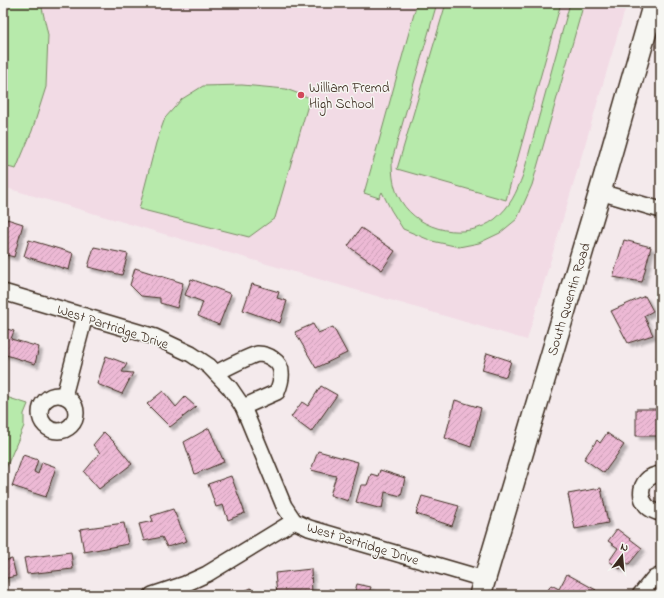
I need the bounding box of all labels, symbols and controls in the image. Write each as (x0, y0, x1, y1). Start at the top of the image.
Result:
place label: William Fremd High School (309, 78, 390, 116)
marker: William Fremd High School (296, 90, 306, 100)
street label: South Quentin Road (542, 240, 597, 359)
street label: West Partridge Drive (54, 299, 172, 357)
street label: West Partridge Drive (304, 517, 422, 573)
north arrow (602, 536, 642, 576)
text: N (619, 539, 630, 556)

